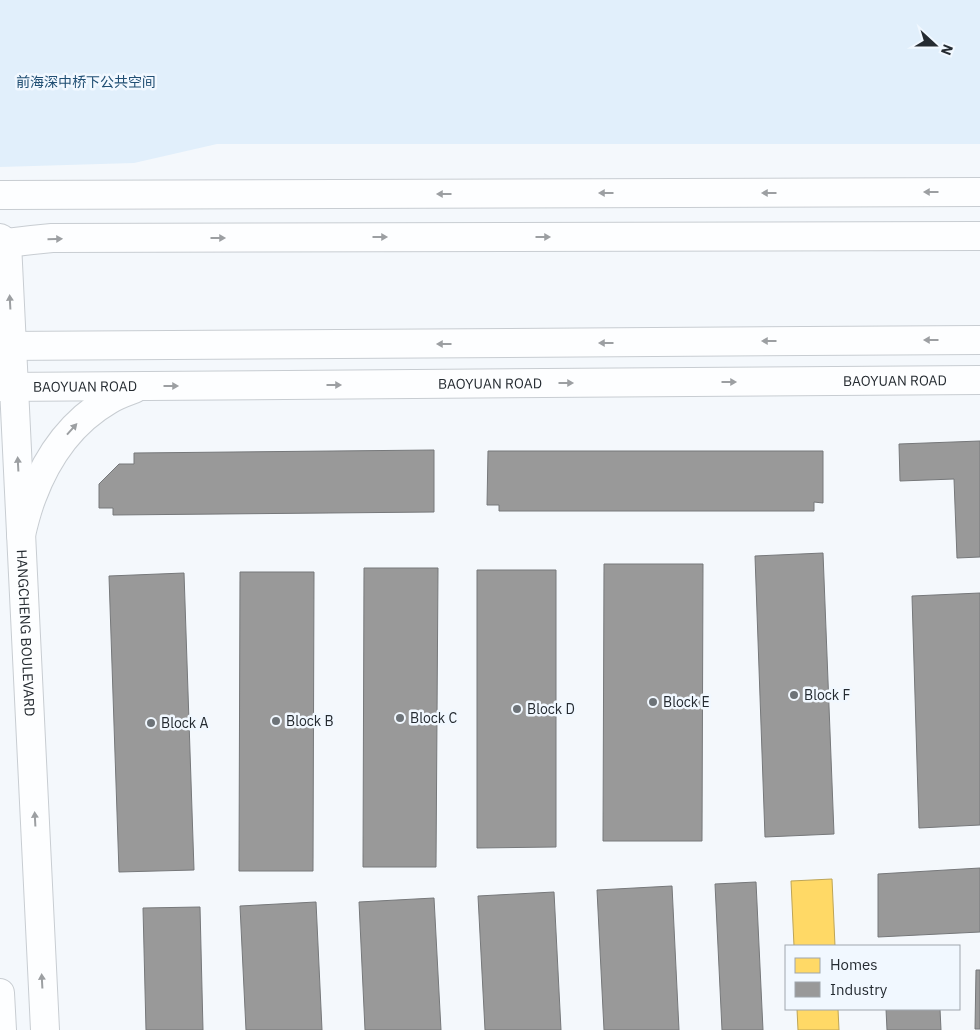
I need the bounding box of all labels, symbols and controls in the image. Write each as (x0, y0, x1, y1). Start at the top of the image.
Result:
north arrow (910, 20, 960, 70)
text: N (937, 42, 957, 58)
park label: 前海深中桥下公共空间 (16, 73, 156, 91)
one-way arrow (923, 188, 939, 196)
one-way arrow (598, 189, 614, 197)
one-way arrow (761, 189, 777, 197)
one-way arrow (436, 190, 452, 198)
one-way arrow (373, 233, 389, 241)
one-way arrow (535, 233, 551, 241)
one-way arrow (48, 234, 64, 242)
one-way arrow (210, 234, 226, 242)
one-way arrow (6, 294, 14, 310)
one-way arrow (923, 336, 939, 344)
one-way arrow (761, 337, 777, 345)
one-way arrow (598, 339, 614, 347)
one-way arrow (436, 340, 452, 348)
street label: BAOYUAN ROAD (843, 371, 947, 390)
street label: BAOYUAN ROAD (438, 374, 542, 393)
street label: BAOYUAN ROAD (33, 377, 137, 396)
one-way arrow (721, 378, 737, 386)
one-way arrow (558, 379, 574, 387)
one-way arrow (326, 381, 342, 389)
one-way arrow (163, 382, 179, 390)
one-way arrow (66, 424, 78, 436)
one-way arrow (13, 456, 21, 472)
street label: HANGCHENG BOULEVARD (13, 549, 39, 717)
place label: Block F (804, 686, 851, 704)
marker: Block F (788, 689, 800, 701)
place label: Block E (663, 693, 710, 711)
marker: Block E (647, 696, 659, 708)
place label: Block D (527, 700, 575, 718)
marker: Block D (511, 703, 523, 715)
place label: Block C (410, 709, 458, 727)
place label: Block B (286, 712, 334, 730)
marker: Block C (394, 712, 406, 724)
place label: Block A (161, 714, 209, 732)
marker: Block B (270, 715, 282, 727)
marker: Block A (145, 717, 157, 729)
one-way arrow (30, 811, 38, 827)
legend (785, 945, 960, 1010)
text: Homes (830, 955, 878, 974)
one-way arrow (38, 973, 46, 989)
text: Industry (830, 980, 888, 999)

